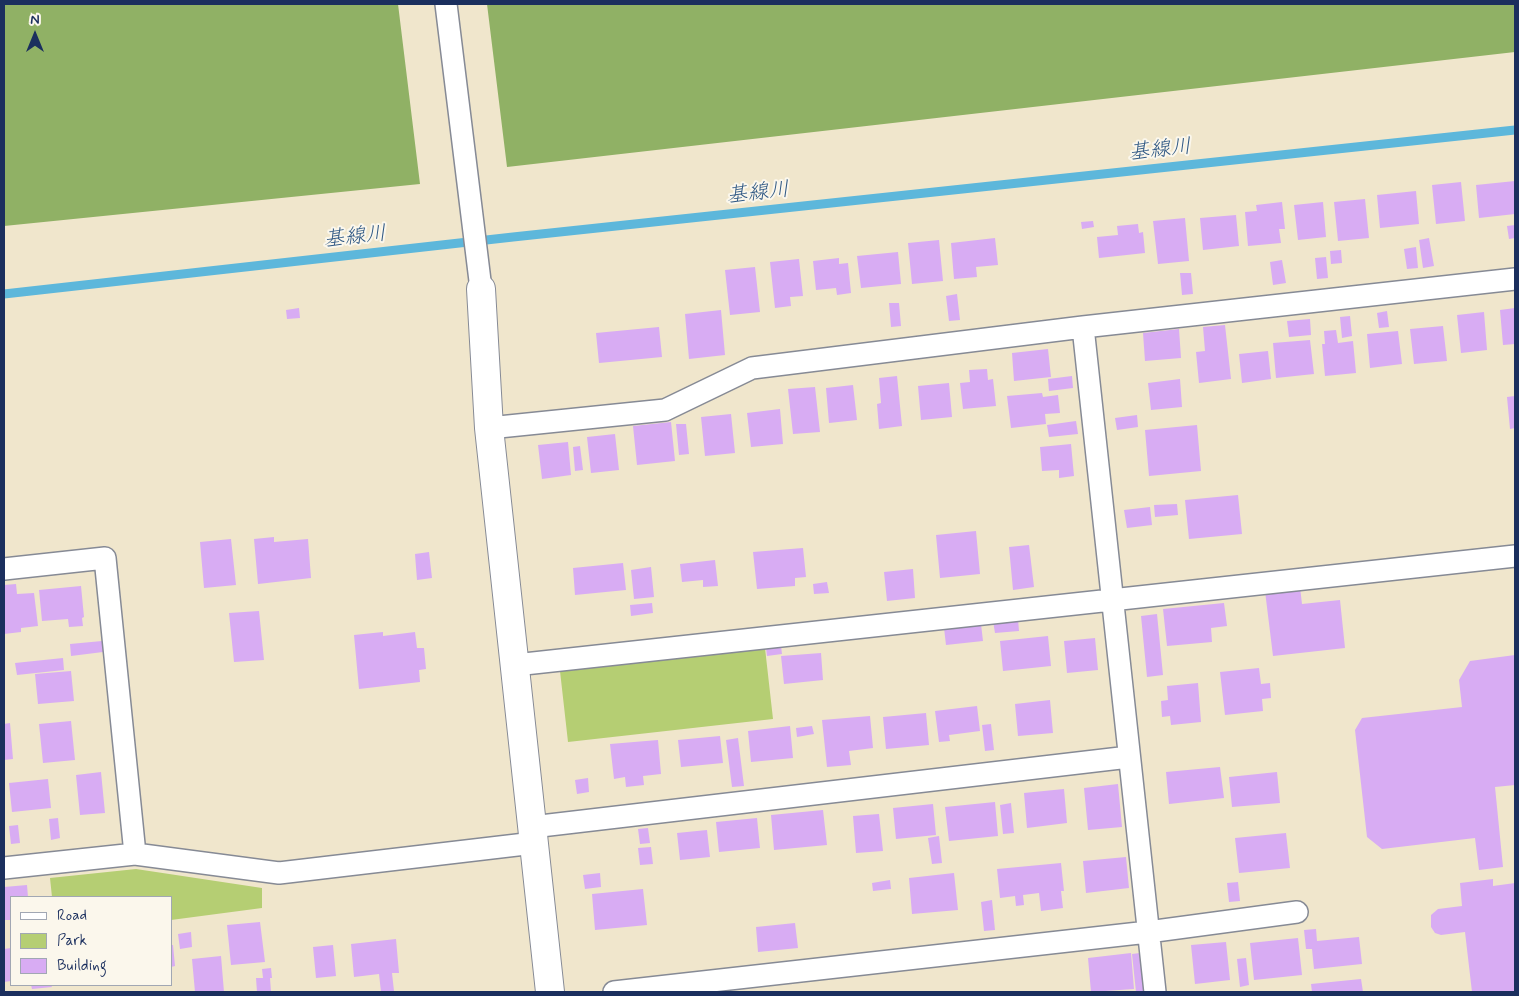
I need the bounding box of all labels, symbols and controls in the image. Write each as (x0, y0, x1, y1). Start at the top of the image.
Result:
north arrow (10, 10, 60, 60)
text: N (30, 11, 40, 29)
water label: 基線川 (1127, 135, 1193, 167)
water label: 基線川 (725, 178, 791, 210)
water label: 基線川 (322, 222, 388, 254)
legend (10, 896, 172, 986)
text: Road (57, 906, 87, 926)
text: Park (57, 931, 87, 951)
text: Building (57, 956, 107, 976)

